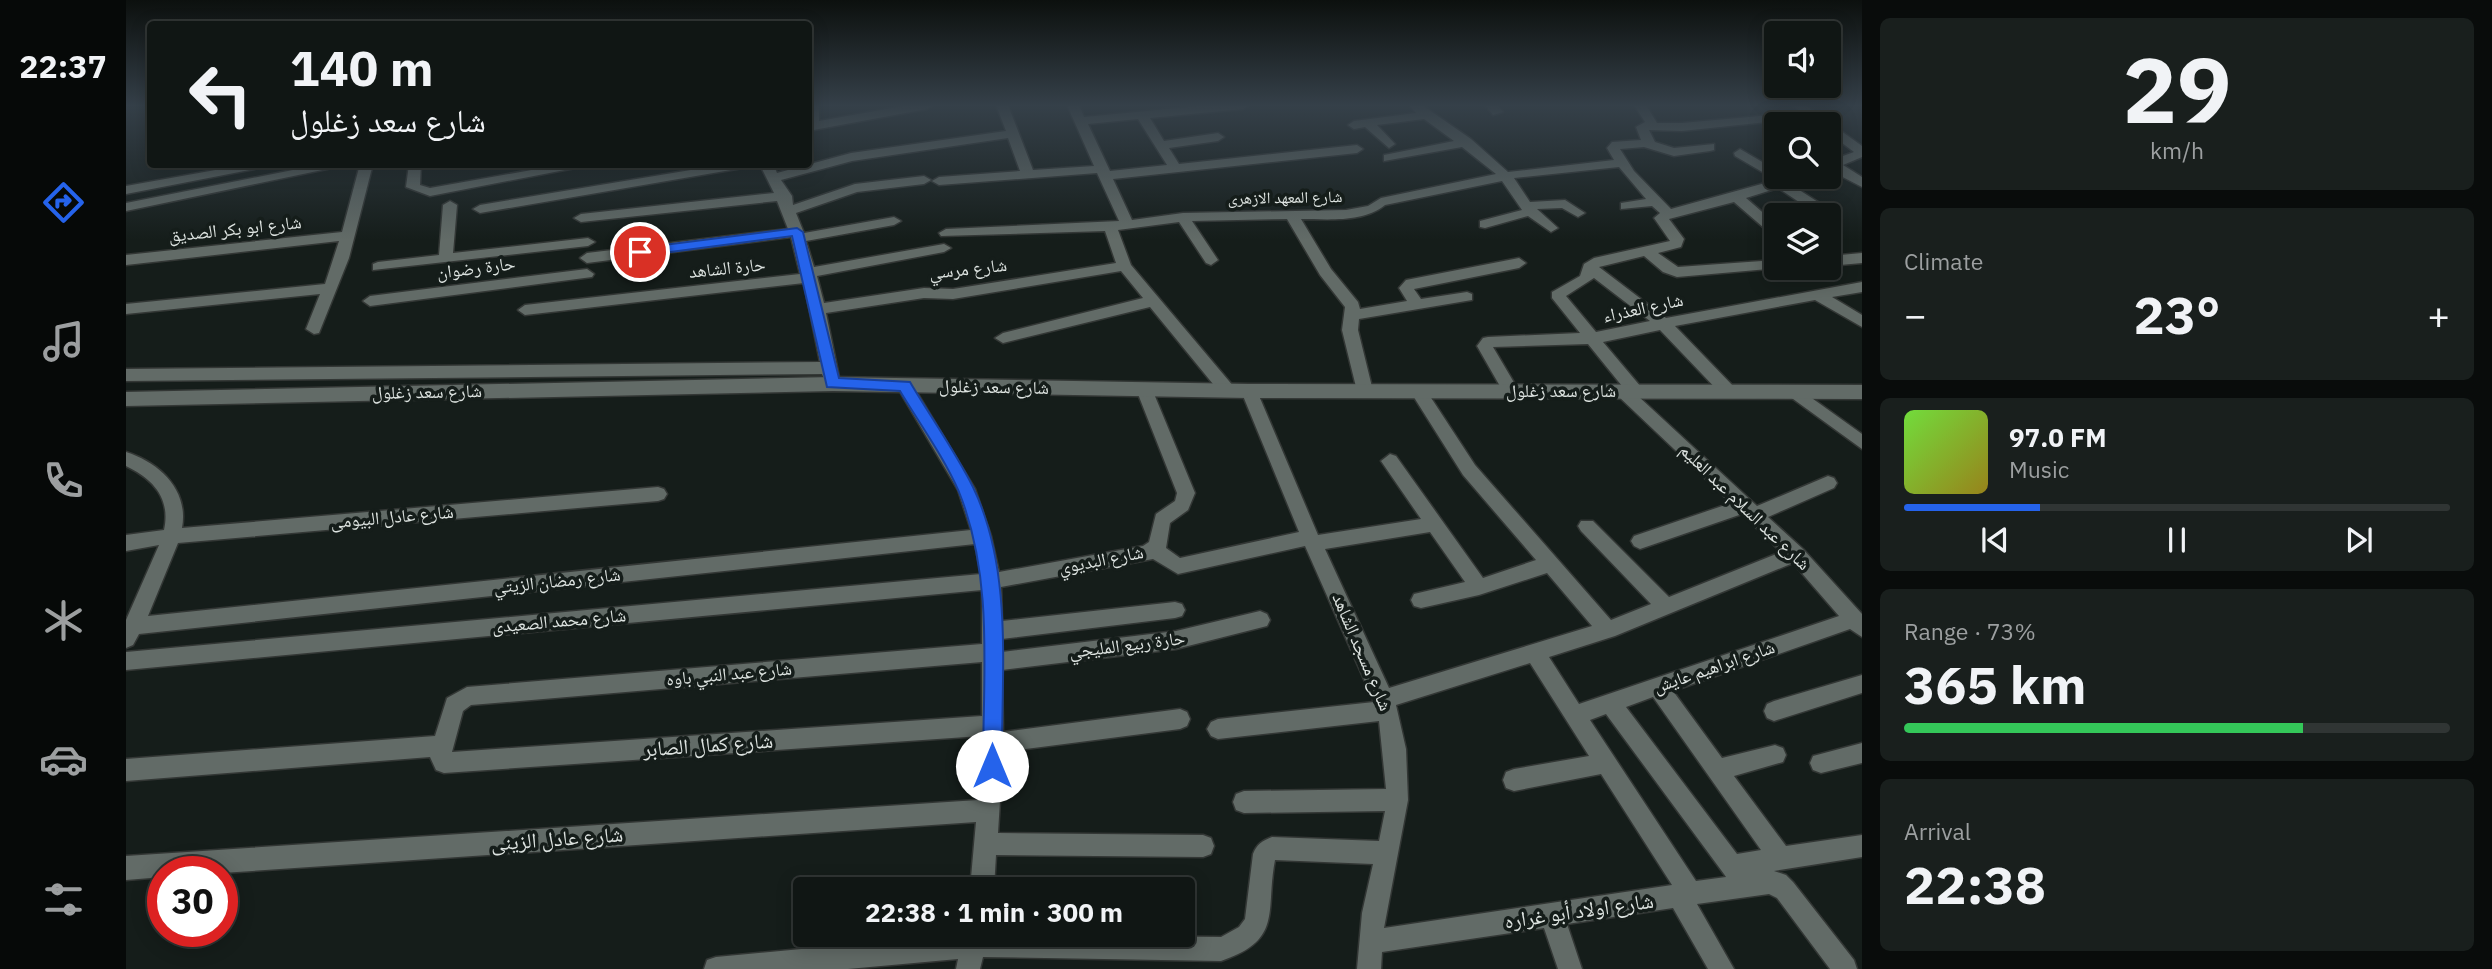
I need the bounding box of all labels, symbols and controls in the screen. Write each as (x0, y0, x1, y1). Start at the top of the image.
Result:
map controls (1764, 21, 1841, 280)
button: sound (1764, 21, 1841, 98)
text: 29 (2122, 30, 2232, 148)
text: 140 m (290, 36, 434, 99)
text: 22:37 (19, 45, 107, 87)
icon: left (175, 49, 266, 140)
text: شارع سعد زغلول (290, 99, 486, 141)
button: search (1764, 112, 1841, 189)
text: km/h (2150, 135, 2204, 165)
icon: directions (39, 178, 88, 227)
street label: شارع المعهد الازهرى (1227, 186, 1343, 209)
button: layers (1764, 203, 1841, 280)
street label: شارع ابو بكر الصديق (167, 210, 303, 247)
pin (610, 222, 670, 282)
icon: arrive (621, 233, 659, 271)
text: Climate (1904, 246, 1983, 276)
street label: حارة رضوان (435, 251, 516, 284)
street label: حارة الشاهد (688, 252, 766, 283)
street label: شارع مرسي (928, 253, 1008, 288)
text: 23° (2134, 281, 2220, 348)
street label: شارع العذراء (1601, 288, 1685, 327)
text: − (1904, 290, 1927, 339)
text: + (2427, 290, 2450, 339)
icon: music (39, 317, 88, 366)
street label: شارع سعد زغلول (939, 374, 1049, 399)
street label: شارع سعد زغلول (372, 379, 482, 404)
street label: شارع سعد زغلول (1506, 379, 1616, 402)
text: 97.0 FM (2009, 420, 2107, 454)
street label: شارع عبد السلام عبد العليم (1675, 438, 1815, 576)
text: Music (2009, 454, 2069, 484)
icon: phone (39, 456, 88, 505)
street label: شارع عادل البيومى (330, 500, 454, 533)
icon: previous (1976, 521, 2014, 559)
icon: pause (2158, 521, 2196, 559)
icon: next (2340, 521, 2378, 559)
street label: شارع البديوي (1056, 540, 1146, 583)
street label: شارع رمضان الزيتي (492, 562, 622, 602)
street label: شارع مسجد الشاهد (1327, 589, 1398, 714)
icon: climate (39, 596, 88, 645)
street label: شارع محمد الصعيدى (491, 603, 627, 638)
text: Range · 73% (1904, 616, 2036, 646)
street label: حارة ربيع المليجي (1068, 626, 1187, 667)
street label: شارع ابراهيم عايش (1650, 635, 1778, 699)
text: 365 km (1904, 651, 2086, 718)
street label: شارع عبد النبي باوه (665, 657, 793, 694)
street label: شارع كمال الصابر (641, 725, 774, 763)
position arrow (955, 729, 1029, 803)
icon: car (39, 735, 88, 784)
text: Arrival (1904, 816, 1971, 846)
street label: شارع عادل الزينى (490, 819, 624, 857)
text: 22:38 (1904, 851, 2046, 918)
speed limit sign: 30 (147, 856, 238, 947)
icon: filters (39, 875, 88, 924)
street label: شارع اولاد أبو غراره (1502, 886, 1655, 934)
text: 22:38 · 1 min · 300 m (865, 895, 1123, 929)

